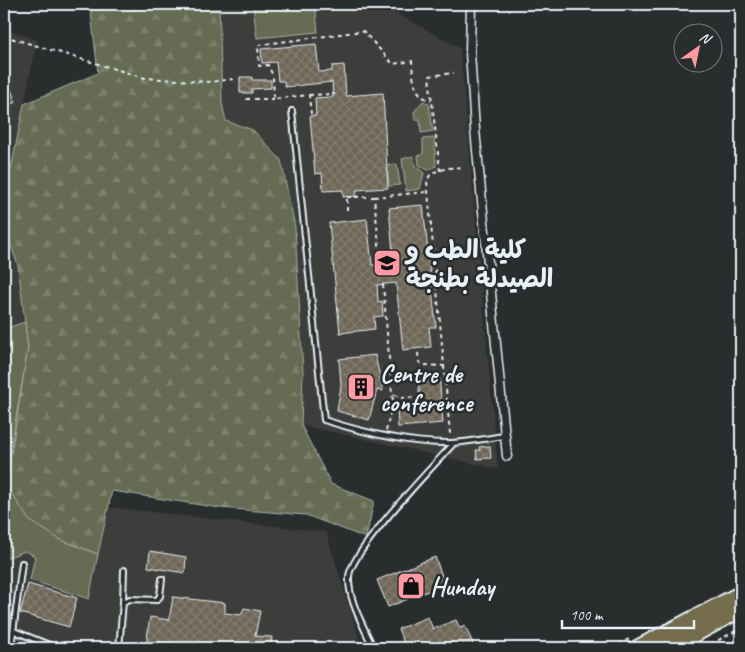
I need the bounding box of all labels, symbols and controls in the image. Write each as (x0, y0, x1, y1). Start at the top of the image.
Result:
north arrow (672, 22, 722, 72)
text: N (697, 28, 715, 48)
place label: كلية الطب و الصيدلة بطنجة (404, 234, 553, 295)
school or university icon: كلية الطب و الصيدلة بطنجة (372, 248, 402, 278)
place label: Centre de conference (380, 358, 475, 419)
building icon: Centre de conference (346, 372, 376, 402)
shop icon: Hunday (396, 571, 426, 601)
place label: Hunday (430, 571, 496, 603)
scale bar (562, 597, 695, 629)
text: 100 m (570, 606, 604, 625)

